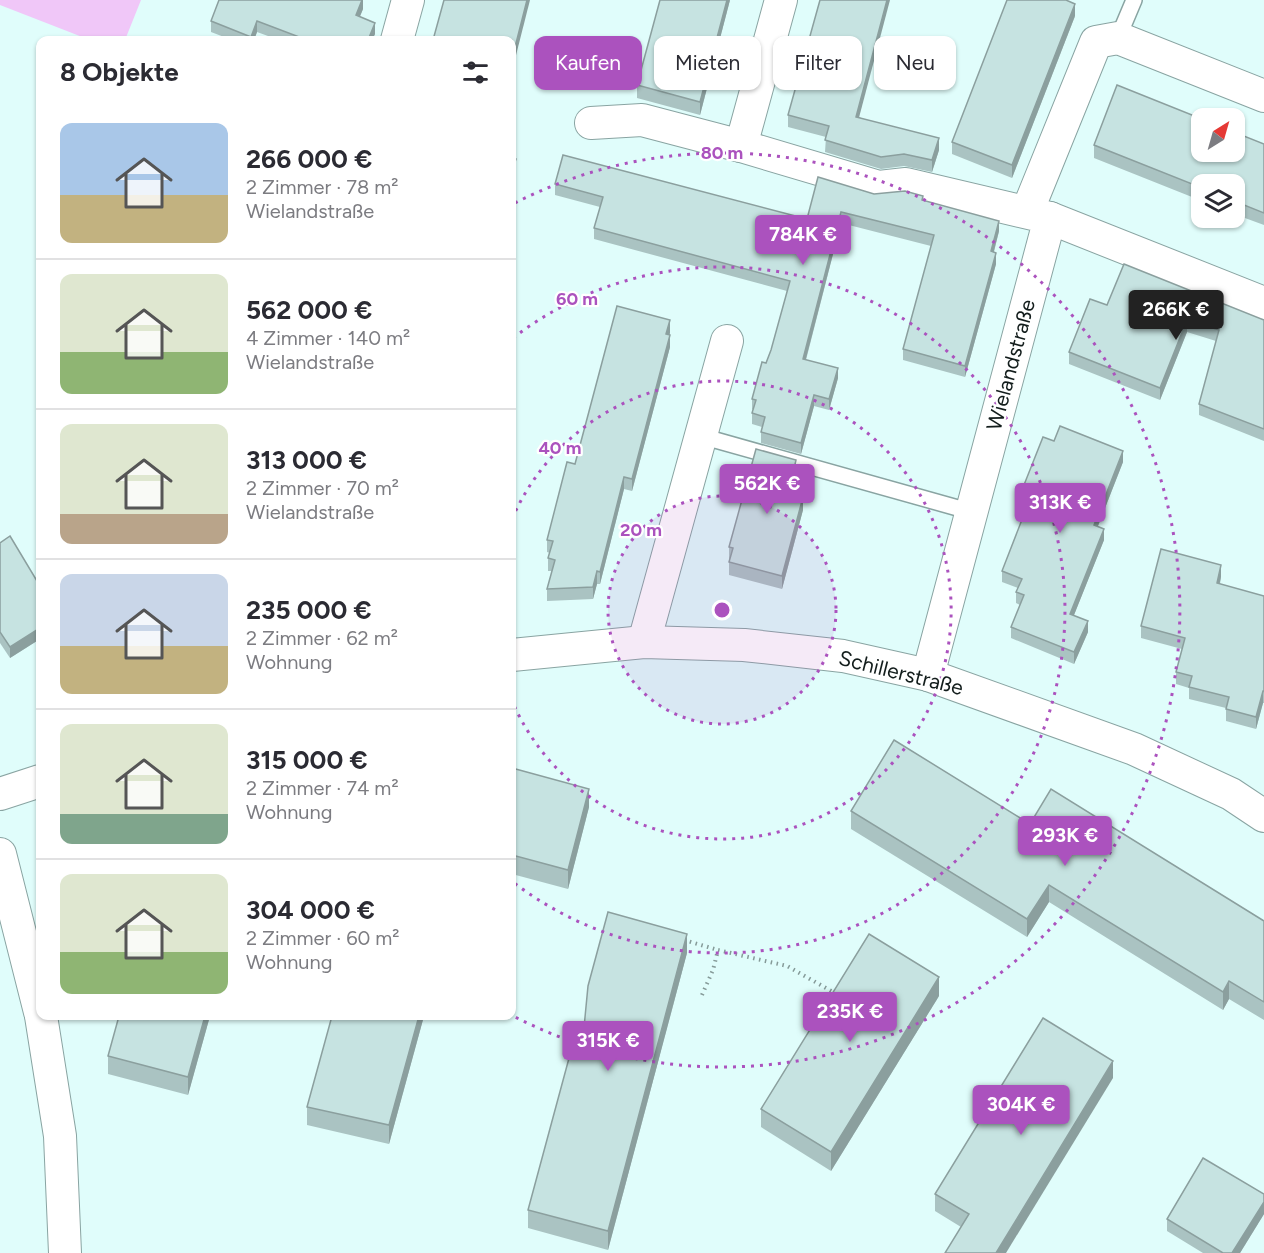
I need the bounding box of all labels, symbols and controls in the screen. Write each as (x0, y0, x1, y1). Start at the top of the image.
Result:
chip: Kaufen (534, 36, 642, 90)
chip: Mieten (654, 36, 761, 90)
chip: Filter (773, 36, 862, 90)
chip: Neu (874, 36, 956, 90)
text: 8 Objekte (60, 56, 179, 88)
icon: filters (459, 56, 492, 89)
north arrow (1191, 108, 1245, 162)
map controls (1191, 108, 1245, 228)
text: 80 m (701, 142, 743, 164)
text: 266 000 € (246, 143, 372, 175)
icon: home (108, 147, 180, 219)
button: layers (1191, 174, 1245, 228)
text: 2 Zimmer · 78 m² (246, 175, 398, 199)
text: Wielandstraße (246, 199, 374, 223)
pin: 784K € (754, 215, 852, 266)
text: 784K € (769, 222, 837, 246)
text: 60 m (556, 288, 598, 310)
pin: 266K € (1127, 290, 1225, 341)
text: 562 000 € (246, 294, 372, 326)
street label: Wielandstraße (981, 297, 1040, 433)
text: 266K € (1143, 297, 1209, 321)
icon: home (108, 298, 180, 370)
text: 4 Zimmer · 140 m² (246, 326, 410, 350)
text: Wielandstraße (246, 350, 374, 374)
text: 40 m (538, 437, 582, 459)
text: 313 000 € (246, 444, 367, 476)
icon: home (108, 448, 180, 520)
pin: 562K € (718, 464, 816, 515)
text: 562K € (734, 471, 800, 495)
text: 2 Zimmer · 70 m² (246, 476, 399, 500)
pin: 313K € (1011, 483, 1109, 534)
text: 313K € (1029, 490, 1091, 514)
text: Wielandstraße (246, 500, 374, 524)
text: 20 m (620, 519, 662, 541)
text: 235 000 € (246, 594, 372, 626)
icon: home (108, 598, 180, 670)
centre of rings (712, 600, 732, 620)
text: 2 Zimmer · 62 m² (246, 626, 398, 650)
street label: Schillerstraße (836, 645, 966, 700)
text: Wohnung (246, 650, 332, 674)
text: 315 000 € (246, 744, 368, 776)
icon: home (108, 748, 180, 820)
text: 2 Zimmer · 74 m² (246, 776, 399, 800)
text: Wohnung (246, 800, 332, 824)
pin: 293K € (1016, 816, 1114, 867)
text: 293K € (1032, 823, 1098, 847)
text: 304 000 € (246, 894, 375, 926)
icon: home (108, 898, 180, 970)
text: 2 Zimmer · 60 m² (246, 926, 400, 950)
text: Wohnung (246, 950, 332, 974)
pin: 235K € (801, 992, 899, 1043)
text: 235K € (817, 999, 883, 1023)
pin: 315K € (559, 1021, 657, 1072)
text: 315K € (576, 1028, 640, 1052)
pin: 304K € (972, 1085, 1070, 1136)
text: 304K € (987, 1092, 1055, 1116)

